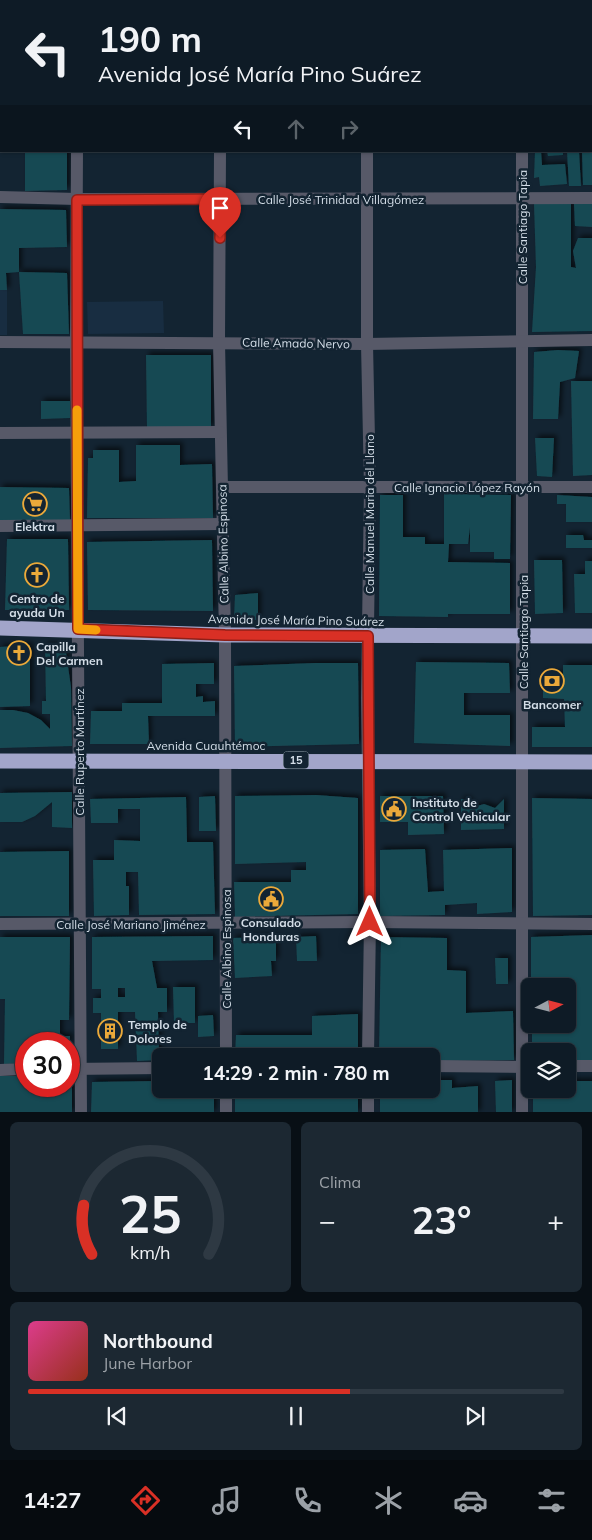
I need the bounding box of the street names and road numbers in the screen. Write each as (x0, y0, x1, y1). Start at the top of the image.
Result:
street label: Calle Santiago Tapia (515, 170, 530, 284)
street label: Calle José Trinidad Villagómez (258, 192, 424, 207)
street label: Calle Amado Nervo (242, 335, 350, 351)
street label: Calle Manuel Maria del Llano (362, 434, 377, 594)
street label: Calle Ignacio López Rayón (394, 480, 540, 495)
street label: Calle Albino Espinosa (214, 484, 232, 604)
street label: Calle Santiago Tapia (516, 575, 531, 689)
street label: Avenida José María Pino Suárez (208, 611, 384, 629)
street label: Calle Ruperto Martínez (72, 688, 87, 816)
street label: Avenida Cuauhtémoc (147, 738, 265, 753)
road number: 15 (284, 752, 308, 768)
street label: Calle Albino Espinosa (219, 889, 234, 1009)
street label: Calle José Mariano Jiménez (56, 917, 206, 932)

